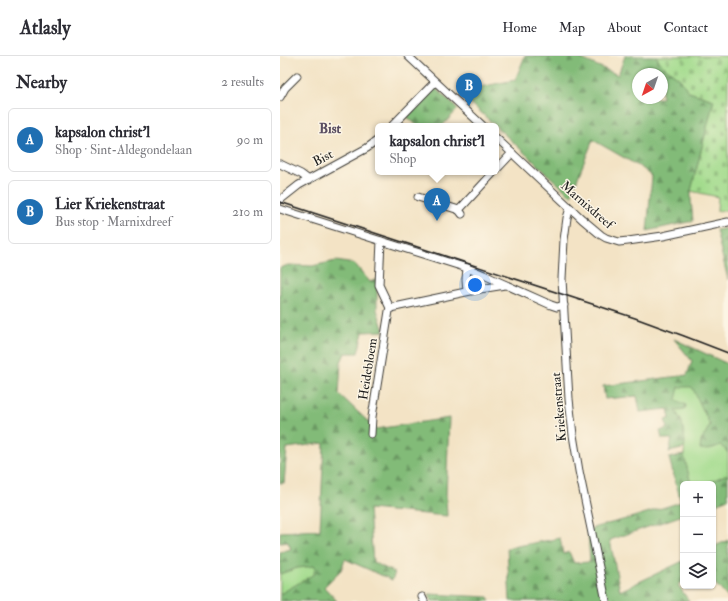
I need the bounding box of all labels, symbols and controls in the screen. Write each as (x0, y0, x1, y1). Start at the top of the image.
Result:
text: Atlasly (20, 16, 71, 40)
text: Home (502, 19, 537, 36)
text: Map (559, 19, 585, 36)
text: About (607, 19, 641, 36)
text: Contact (663, 19, 708, 36)
north arrow (632, 68, 668, 104)
text: Nearby (16, 72, 67, 93)
pin: B (456, 73, 482, 106)
text: 2 results (221, 74, 264, 90)
district label: Bist (319, 120, 342, 137)
text: kapsalon christ'l (55, 123, 150, 142)
popup (375, 123, 499, 175)
text: A (26, 132, 34, 148)
text: 90 m (237, 132, 263, 148)
text: kapsalon christ'l (389, 132, 485, 151)
text: Shop · Sint-Aldegondelaan (55, 142, 192, 158)
street label: Bist (310, 146, 336, 170)
text: Shop (389, 151, 416, 167)
street label: Marnixdreef (557, 178, 618, 233)
pin: A (424, 188, 450, 221)
text: Lier Kriekenstraat (55, 195, 165, 214)
text: B (26, 204, 34, 220)
text: 210 m (232, 204, 263, 220)
text: Bus stop · Marnixdreef (55, 214, 172, 230)
your location (465, 275, 485, 295)
street label: Heidebloem (355, 337, 381, 401)
street label: Kriekenstraat (548, 372, 570, 442)
map controls (680, 481, 716, 589)
button: + (680, 481, 716, 517)
button: − (680, 517, 716, 553)
button: layers (680, 553, 716, 589)

